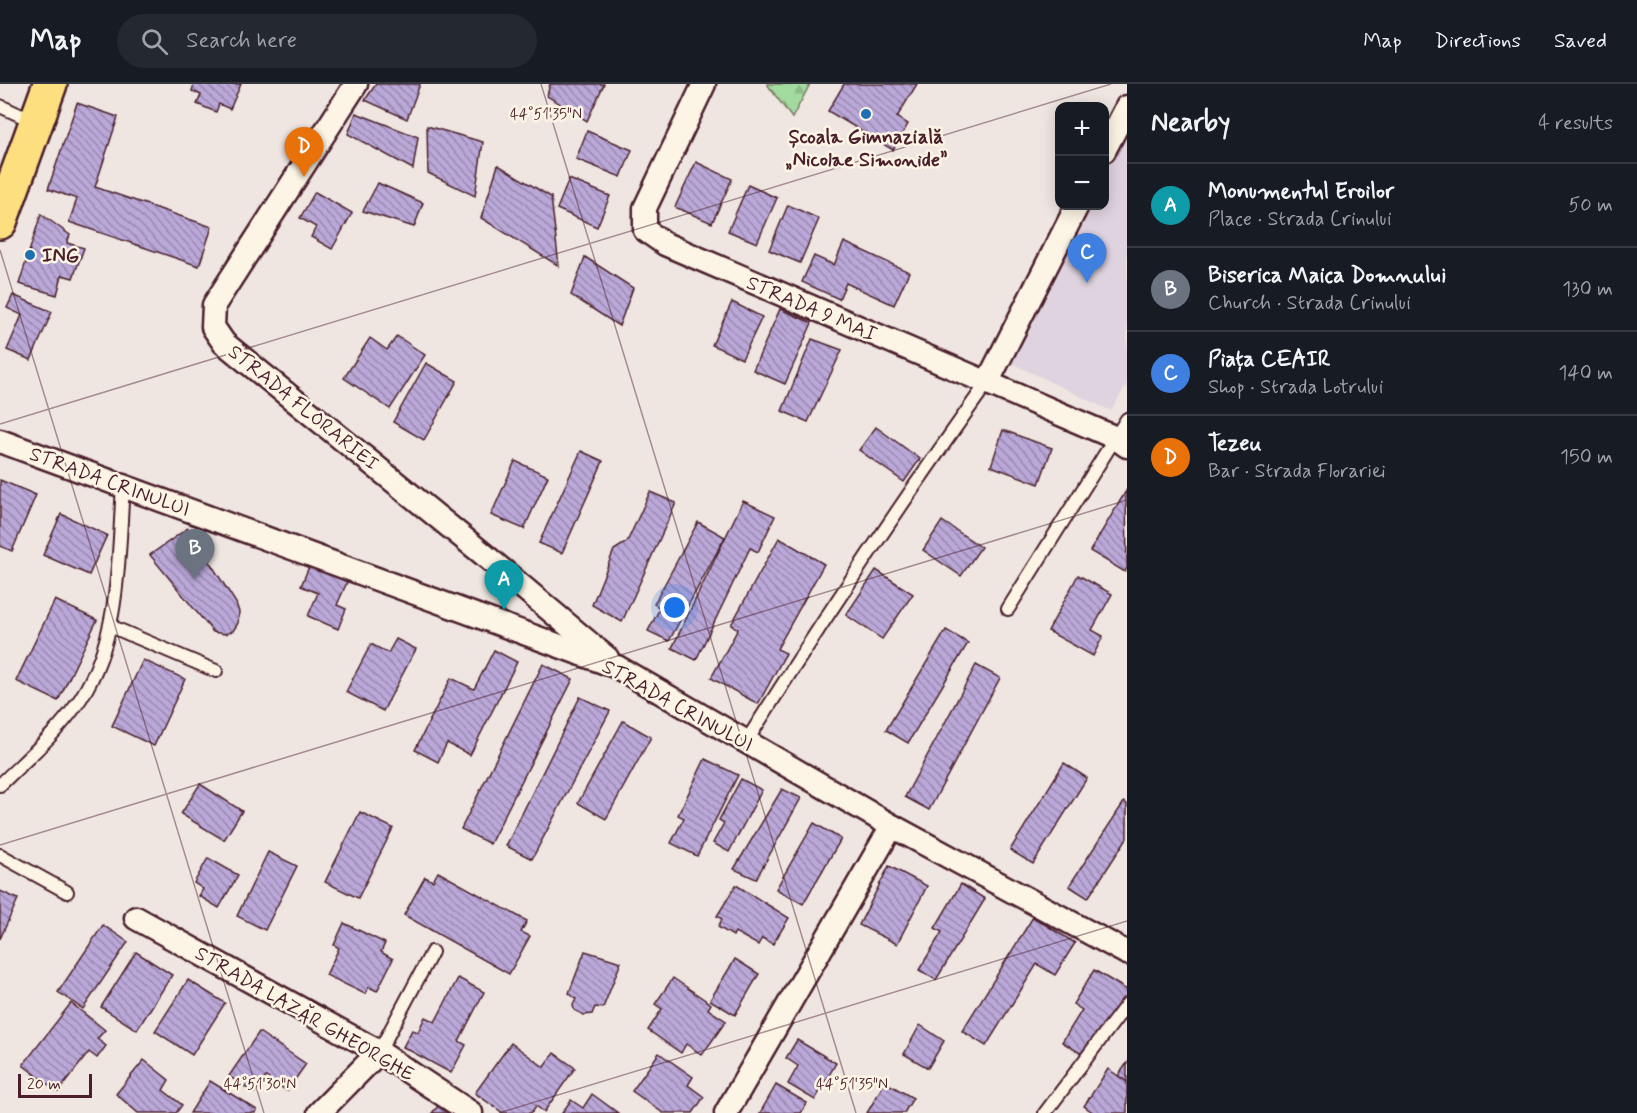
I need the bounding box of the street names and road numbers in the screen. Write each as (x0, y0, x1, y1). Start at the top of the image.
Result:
street label: STRADA 9 MAI (742, 270, 881, 349)
street label: STRADA FLORARIEI (222, 339, 384, 477)
street label: STRADA CRINULUI (26, 441, 193, 524)
street label: STRADA CRINULUI (597, 654, 758, 759)
street label: STRADA LAZĂR GHEORGHE (190, 940, 419, 1088)

